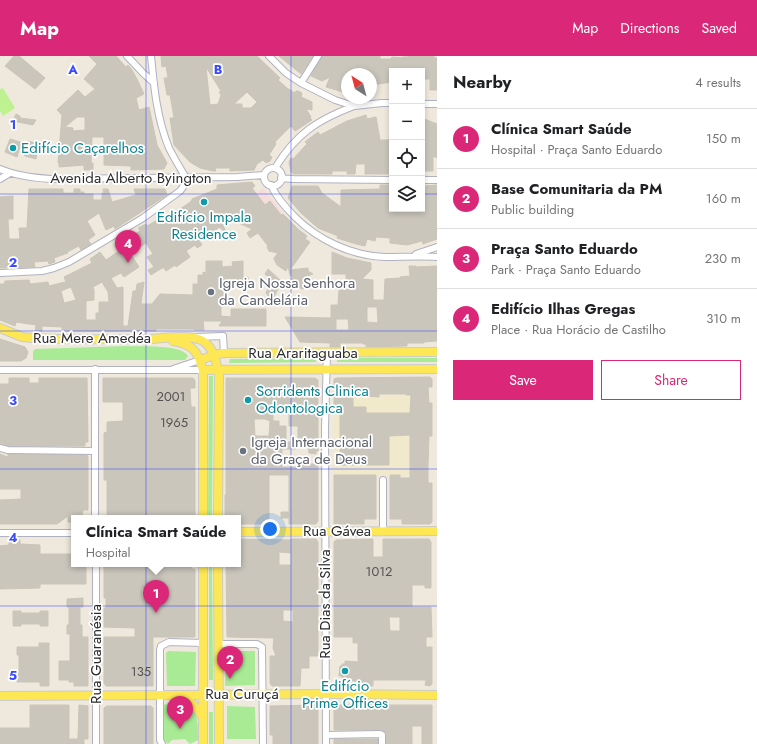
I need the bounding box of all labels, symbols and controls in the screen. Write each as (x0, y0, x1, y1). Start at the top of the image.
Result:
text: Map (20, 15, 59, 42)
text: Map (572, 18, 598, 38)
text: Directions (620, 18, 680, 38)
text: Saved (702, 18, 737, 38)
text: A (67, 60, 78, 79)
text: B (214, 60, 223, 79)
north arrow (341, 68, 377, 104)
map controls (389, 68, 425, 212)
button: + (389, 68, 425, 104)
text: Nearby (453, 70, 511, 94)
text: 4 results (695, 73, 741, 92)
button: − (389, 104, 425, 140)
text: 1 (10, 115, 16, 134)
text: Clínica Smart Saúde (491, 118, 632, 140)
text: 1 (463, 129, 469, 148)
text: 150 m (706, 129, 741, 148)
place label: Edifício Caçarelhos (21, 137, 144, 159)
button: locate (389, 140, 425, 176)
text: Hospital · Praça Santo Eduardo (491, 140, 662, 159)
marker: Edifício Caçarelhos (8, 143, 18, 153)
street label: Avenida Alberto Byington (50, 167, 212, 189)
button: layers (389, 176, 425, 212)
text: Base Comunitaria da PM (491, 178, 662, 200)
text: 2 (462, 189, 470, 208)
text: 160 m (706, 189, 741, 208)
marker: Edifício Impala Residence (199, 197, 209, 207)
text: Public building (491, 200, 574, 219)
place label: Edifício Impala Residence (157, 206, 251, 245)
pin: 4 (115, 230, 141, 263)
text: Praça Santo Eduardo (491, 238, 638, 260)
text: 3 (462, 249, 470, 268)
text: 230 m (705, 249, 741, 268)
text: 2 (9, 253, 17, 272)
text: Park · Praça Santo Eduardo (491, 260, 641, 279)
place label: Igreja Nossa Senhora da Candelária (219, 272, 355, 311)
marker: Igreja Nossa Senhora da Candelária (206, 287, 216, 297)
text: Edifício Ilhas Gregas (491, 298, 635, 320)
text: 4 (461, 309, 471, 328)
text: 310 m (706, 309, 741, 328)
text: Place · Rua Horácio de Castilho (491, 320, 666, 339)
street label: Rua Mere Amedéa (33, 327, 151, 349)
street label: Rua Araritaguaba (248, 342, 358, 364)
button: Save (453, 360, 593, 400)
button: Share (601, 360, 741, 400)
place label: Sorridents Clinica Odontologica (256, 380, 369, 419)
house number: 2001 (157, 387, 185, 406)
text: 3 (9, 391, 17, 410)
marker: Sorridents Clinica Odontologica (243, 395, 253, 405)
house number: 1965 (160, 413, 188, 432)
place label: Igreja Internacional da Graça de Deus (251, 431, 372, 470)
marker: Igreja Internacional da Graça de Deus (238, 446, 248, 456)
popup (71, 515, 241, 567)
your location (260, 519, 280, 539)
street label: Rua Gávea (303, 520, 371, 542)
text: Clínica Smart Saúde (86, 521, 226, 543)
text: 4 (8, 528, 18, 547)
text: Hospital (86, 543, 130, 562)
street label: Rua Dias da Silva (314, 549, 336, 659)
house number: 1012 (366, 562, 392, 581)
pin: 1 (143, 580, 169, 613)
street label: Rua Guaranésia (85, 604, 107, 704)
pin: 2 (217, 646, 243, 679)
house number: 135 (131, 662, 151, 681)
text: 5 (9, 666, 17, 685)
marker: Edifício Prime Offices (340, 666, 350, 676)
place label: Edifício Prime Offices (302, 675, 388, 714)
street label: Rua Curuçá (205, 683, 279, 705)
pin: 3 (167, 696, 193, 729)

